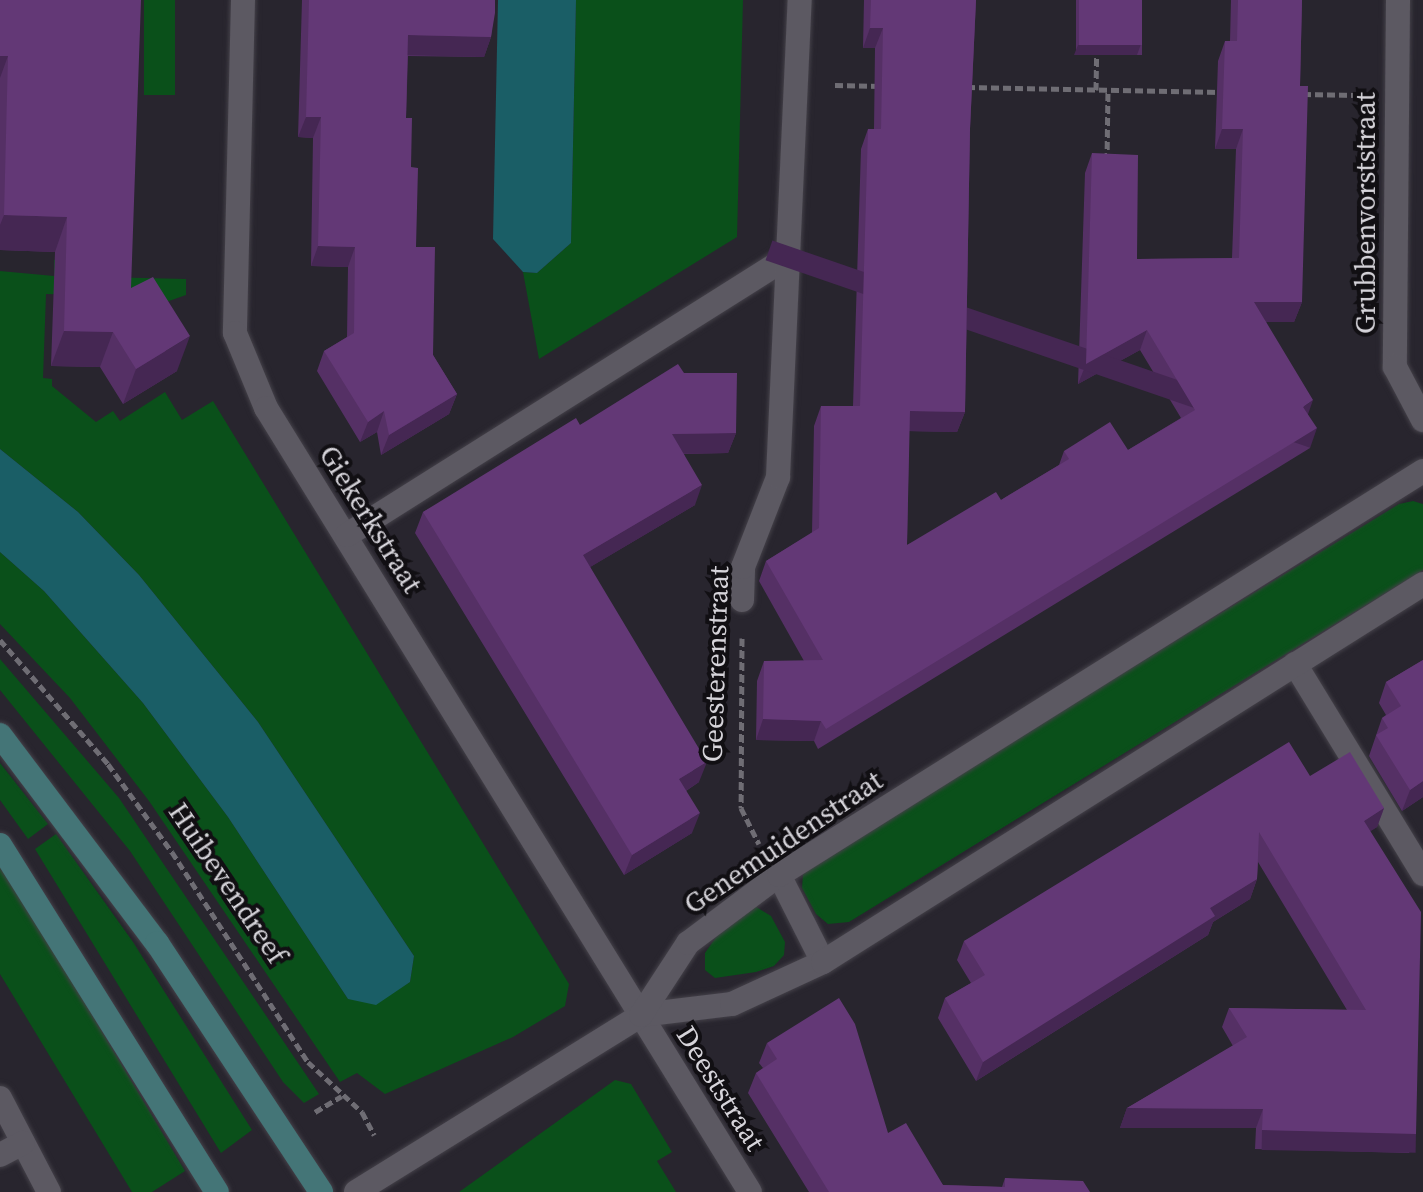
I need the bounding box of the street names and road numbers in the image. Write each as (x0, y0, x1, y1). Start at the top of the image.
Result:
street label: Grubbenvorststraat (1348, 92, 1382, 334)
street label: Giekerkstraat (312, 439, 430, 599)
street label: Geesterenstraat (695, 565, 735, 763)
street label: Genemuidenstraat (677, 763, 889, 921)
street label: Huibevendreef (162, 796, 294, 970)
street label: Deeststraat (670, 1020, 772, 1156)

